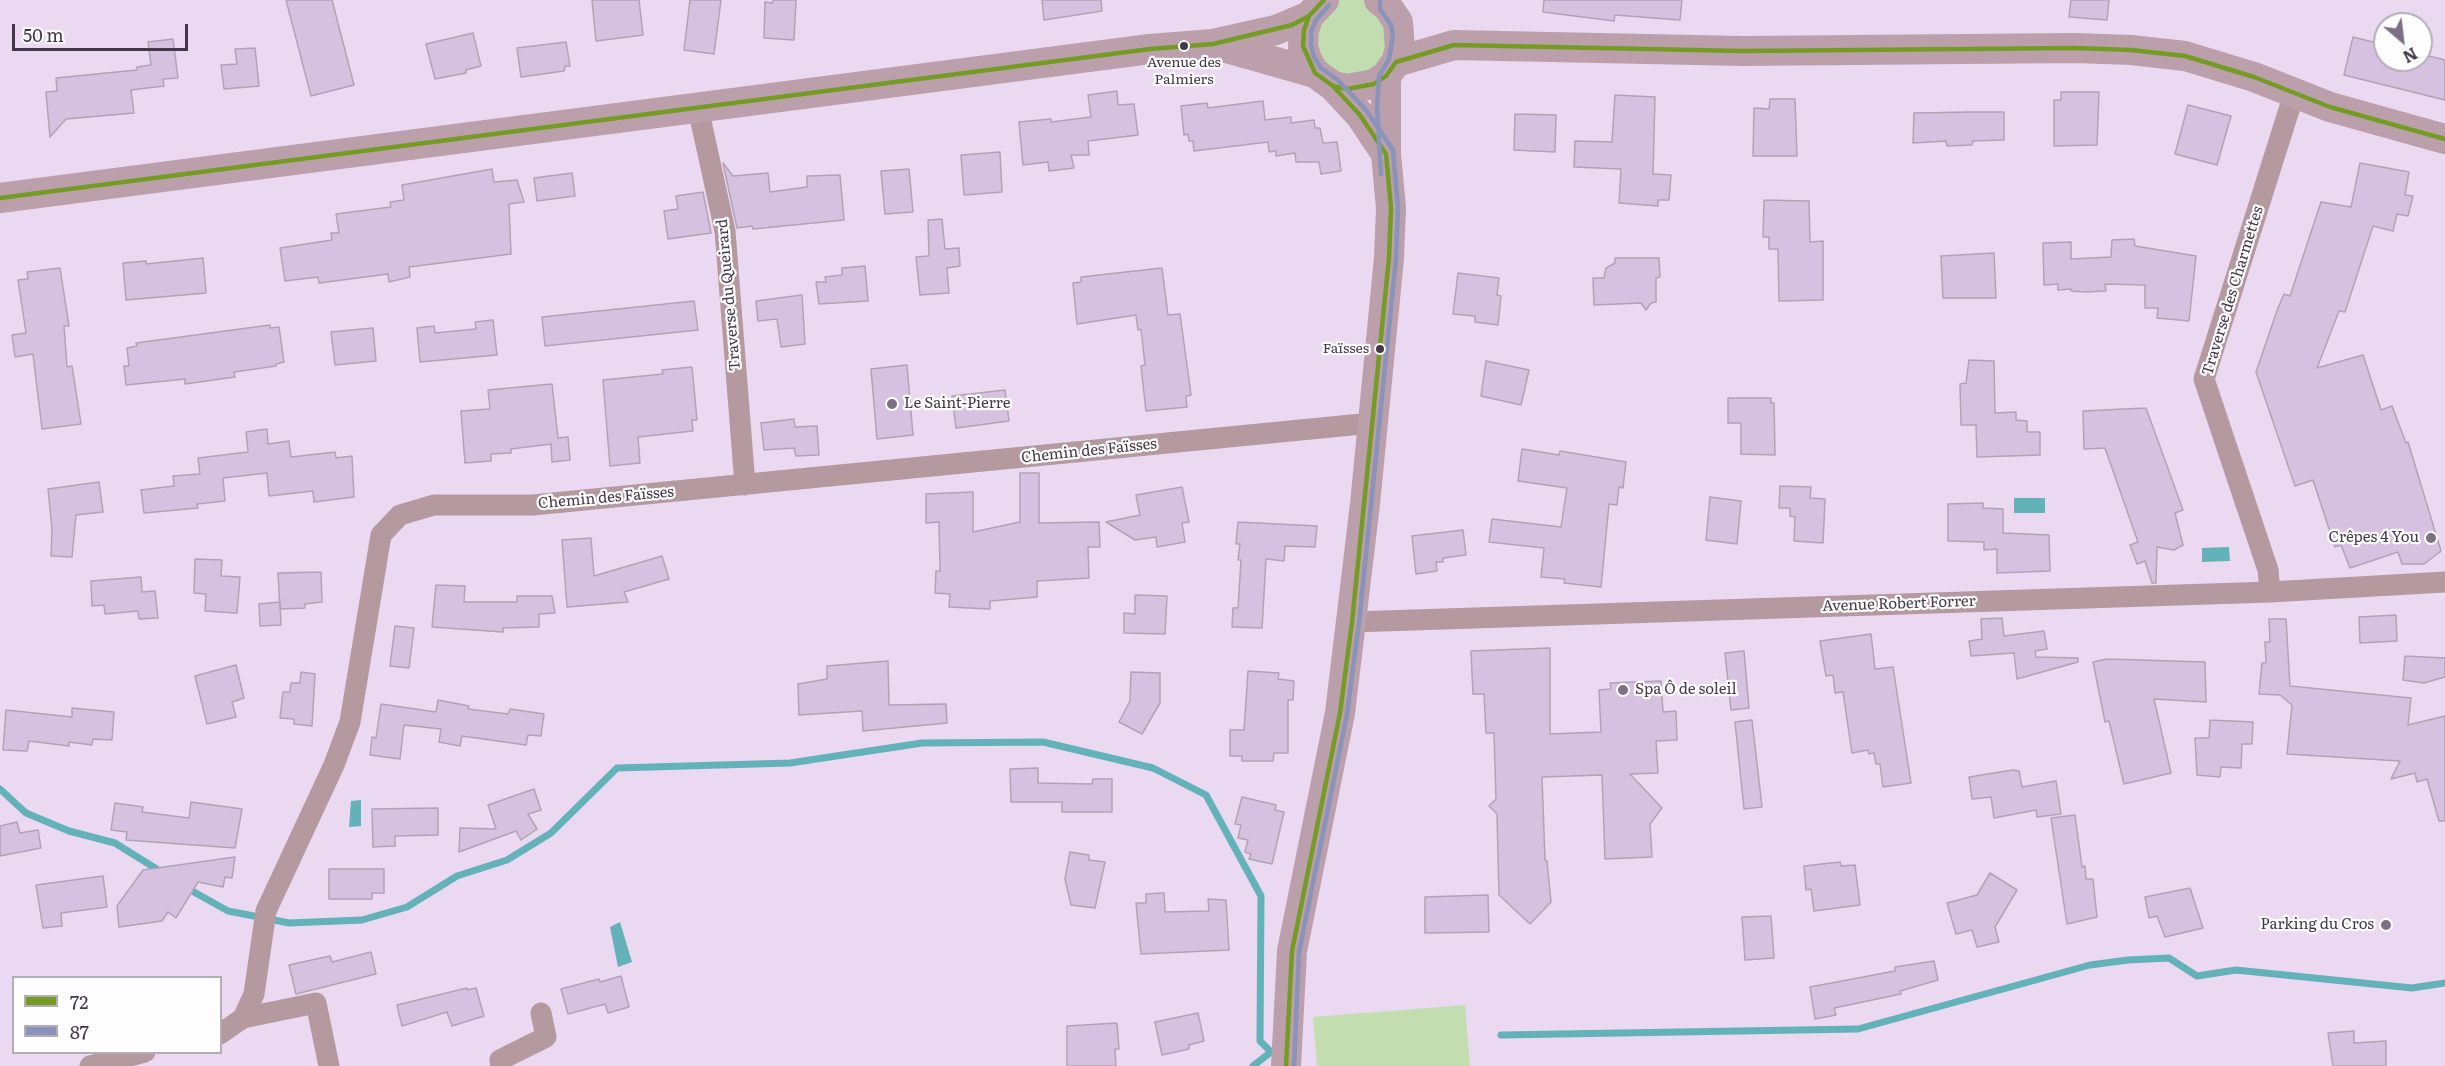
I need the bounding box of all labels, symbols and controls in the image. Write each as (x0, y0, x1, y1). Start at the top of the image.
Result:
scale bar (15, 12, 190, 50)
north arrow (2373, 12, 2433, 72)
text: 50 m (23, 21, 64, 48)
marker: Avenue des Palmiers (1178, 40, 1190, 52)
text: N (2399, 42, 2422, 70)
place label: Avenue des Palmiers (1147, 55, 1221, 88)
street label: Traverse des Charmettes (2199, 204, 2267, 378)
street label: Traverse du Queirard (713, 218, 745, 372)
place label: Faïsses (1323, 341, 1369, 357)
marker: Faïsses (1374, 343, 1386, 355)
place label: Le Saint-Pierre (904, 395, 1011, 413)
marker: Le Saint-Pierre (885, 397, 899, 411)
street label: Chemin des Faïsses (1020, 435, 1158, 467)
street label: Chemin des Faïsses (537, 483, 675, 513)
place label: Crêpes 4 You (2329, 529, 2419, 547)
marker: Crêpes 4 You (2424, 531, 2438, 545)
street label: Avenue Robert Forrer (1822, 592, 1976, 616)
place label: Spa Ô de soleil (1635, 681, 1737, 699)
marker: Spa Ô de soleil (1616, 683, 1630, 697)
place label: Parking du Cros (2261, 916, 2374, 934)
marker: Parking du Cros (2379, 918, 2393, 932)
legend (12, 976, 222, 1054)
text: 72 (70, 988, 88, 1015)
text: 87 (70, 1018, 89, 1045)

